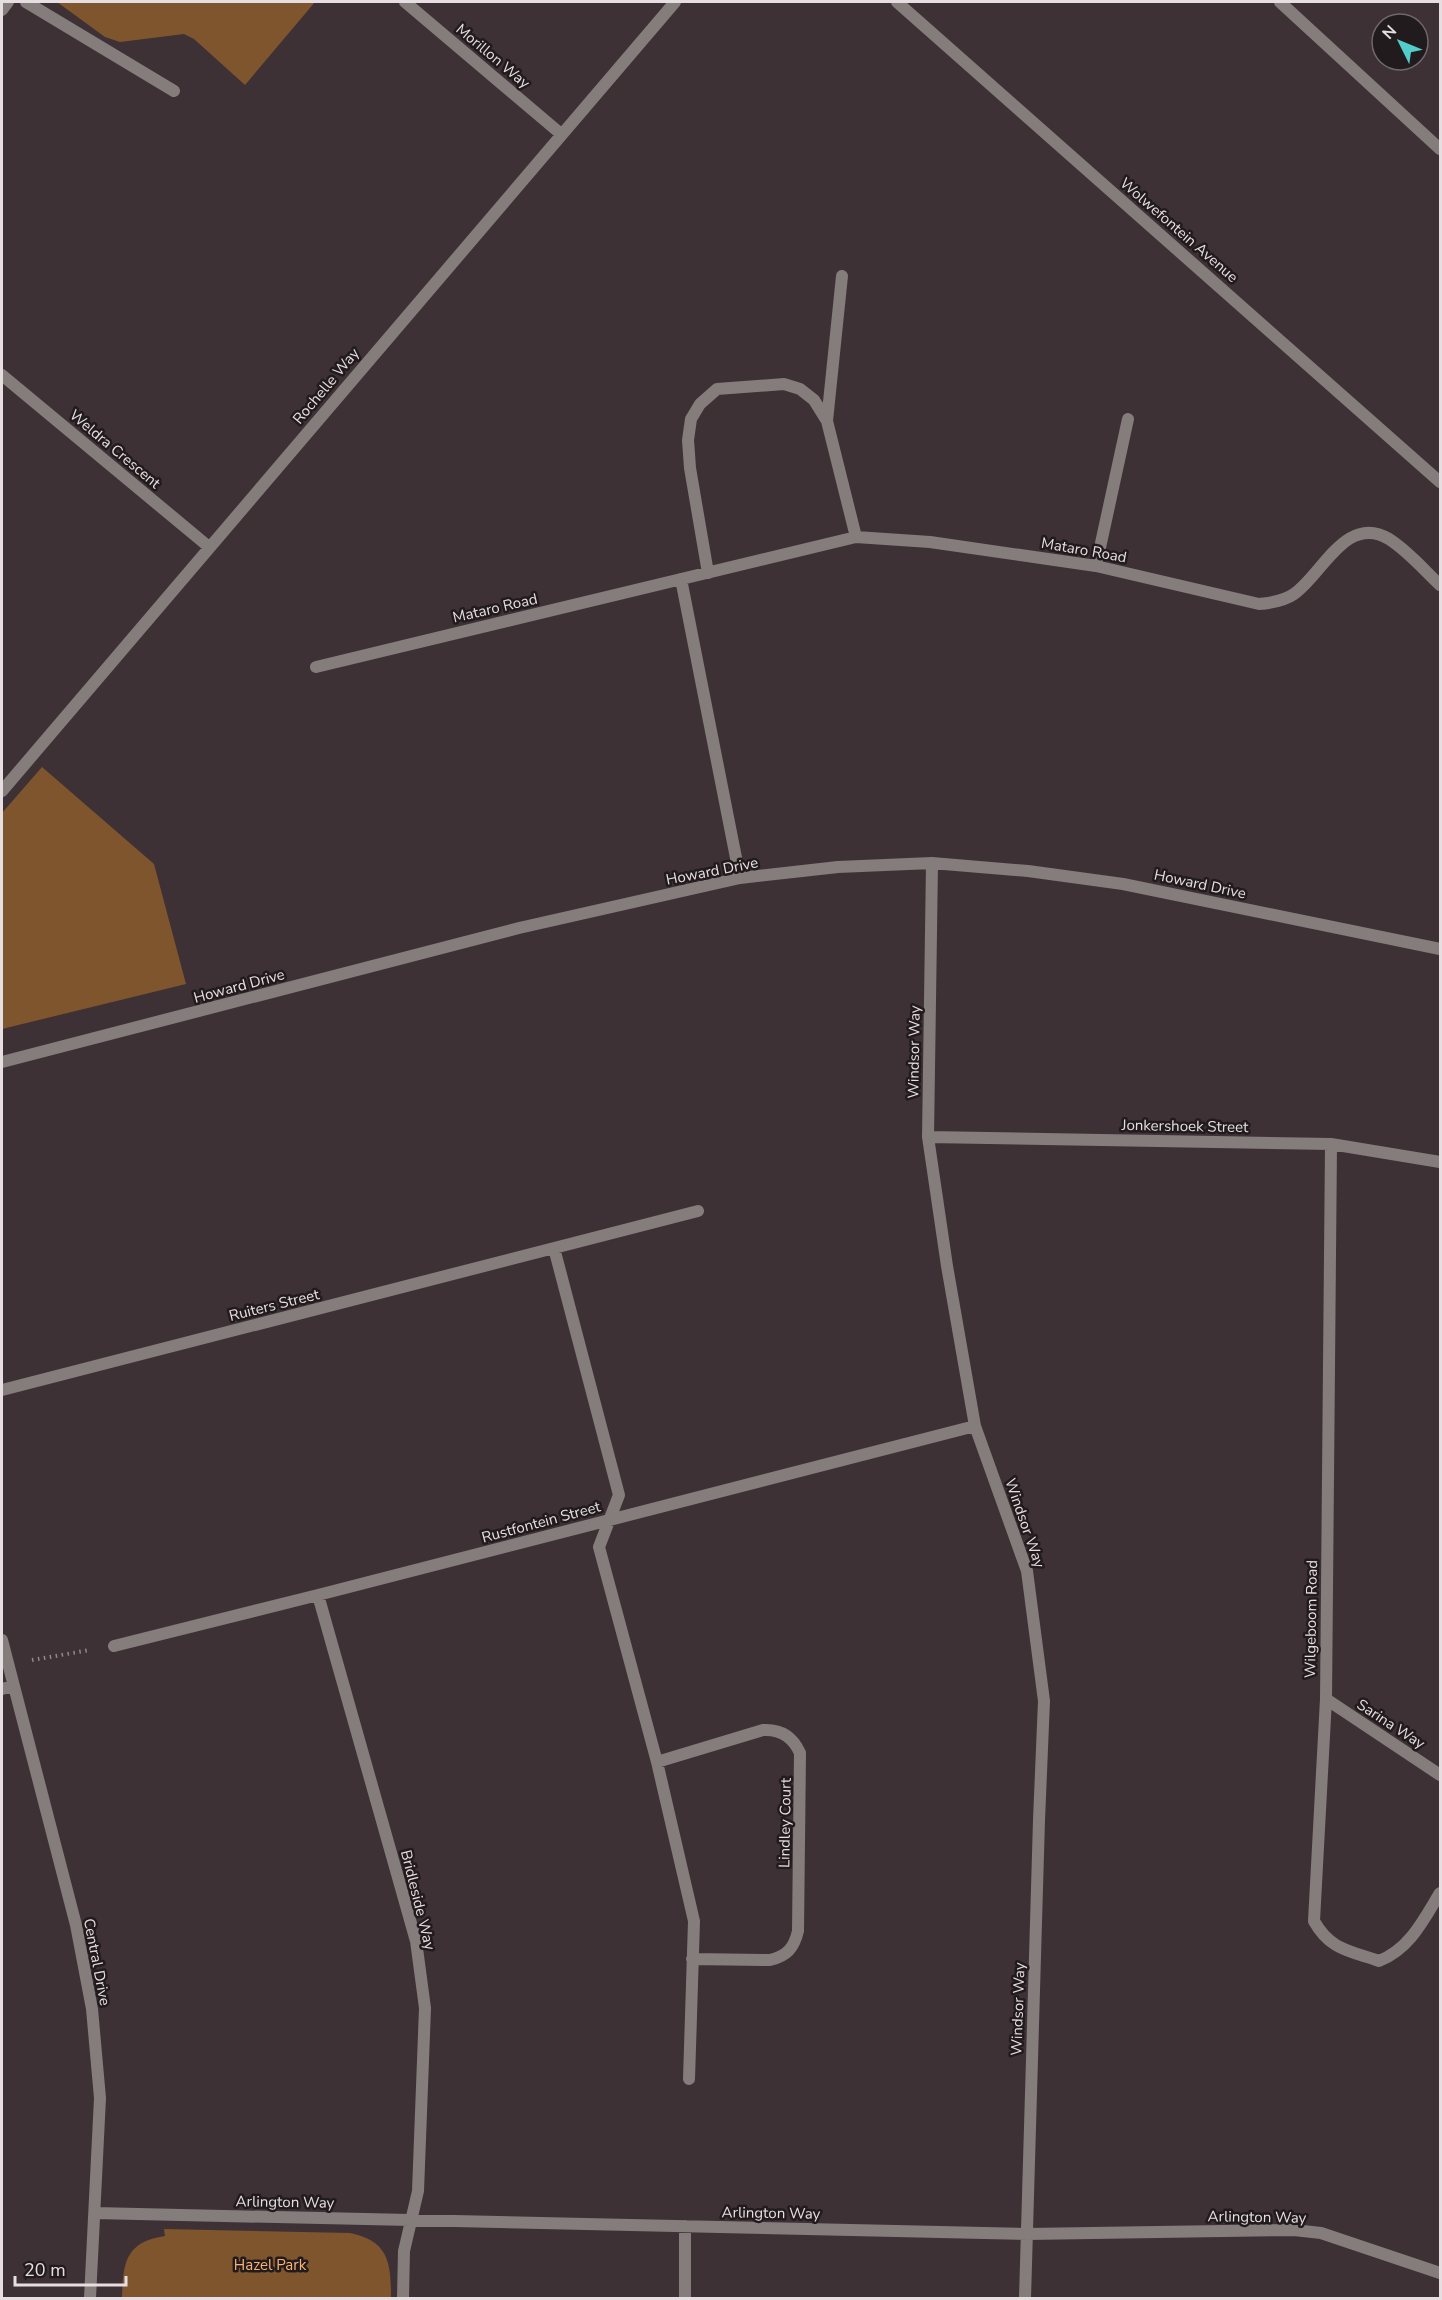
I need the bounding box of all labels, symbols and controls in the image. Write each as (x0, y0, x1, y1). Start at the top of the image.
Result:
north arrow (1370, 12, 1430, 72)
street label: Morillon Way (452, 19, 534, 93)
text: N (1378, 21, 1402, 44)
street label: Wolwefontein Avenue (1116, 173, 1242, 287)
street label: Rochelle Way (288, 344, 364, 428)
street label: Weldra Crescent (65, 405, 165, 493)
street label: Mataro Road (1040, 533, 1128, 567)
street label: Mataro Road (451, 589, 539, 627)
street label: Howard Drive (664, 852, 760, 890)
street label: Howard Drive (1152, 864, 1248, 904)
street label: Howard Drive (191, 964, 287, 1008)
street label: Windsor Way (903, 1005, 925, 1099)
street label: Jonkershoek Street (1121, 1115, 1249, 1137)
street label: Ruiters Street (227, 1284, 322, 1326)
street label: Windsor Way (1000, 1476, 1050, 1571)
street label: Rustfontein Street (479, 1496, 603, 1548)
street label: Wilgeboom Road (1300, 1560, 1322, 1678)
street label: Sarina Way (1353, 1694, 1429, 1754)
street label: Lindley Court (774, 1777, 796, 1868)
street label: Bridleside Way (396, 1848, 440, 1952)
street label: Central Drive (79, 1917, 115, 2007)
street label: Windsor Way (1006, 1962, 1030, 2056)
street label: Arlington Way (235, 2191, 335, 2213)
street label: Arlington Way (721, 2202, 821, 2224)
street label: Arlington Way (1207, 2206, 1307, 2228)
scale bar (15, 2249, 126, 2287)
park label: Hazel Park (234, 2255, 307, 2275)
text: 20 m (24, 2258, 66, 2282)

